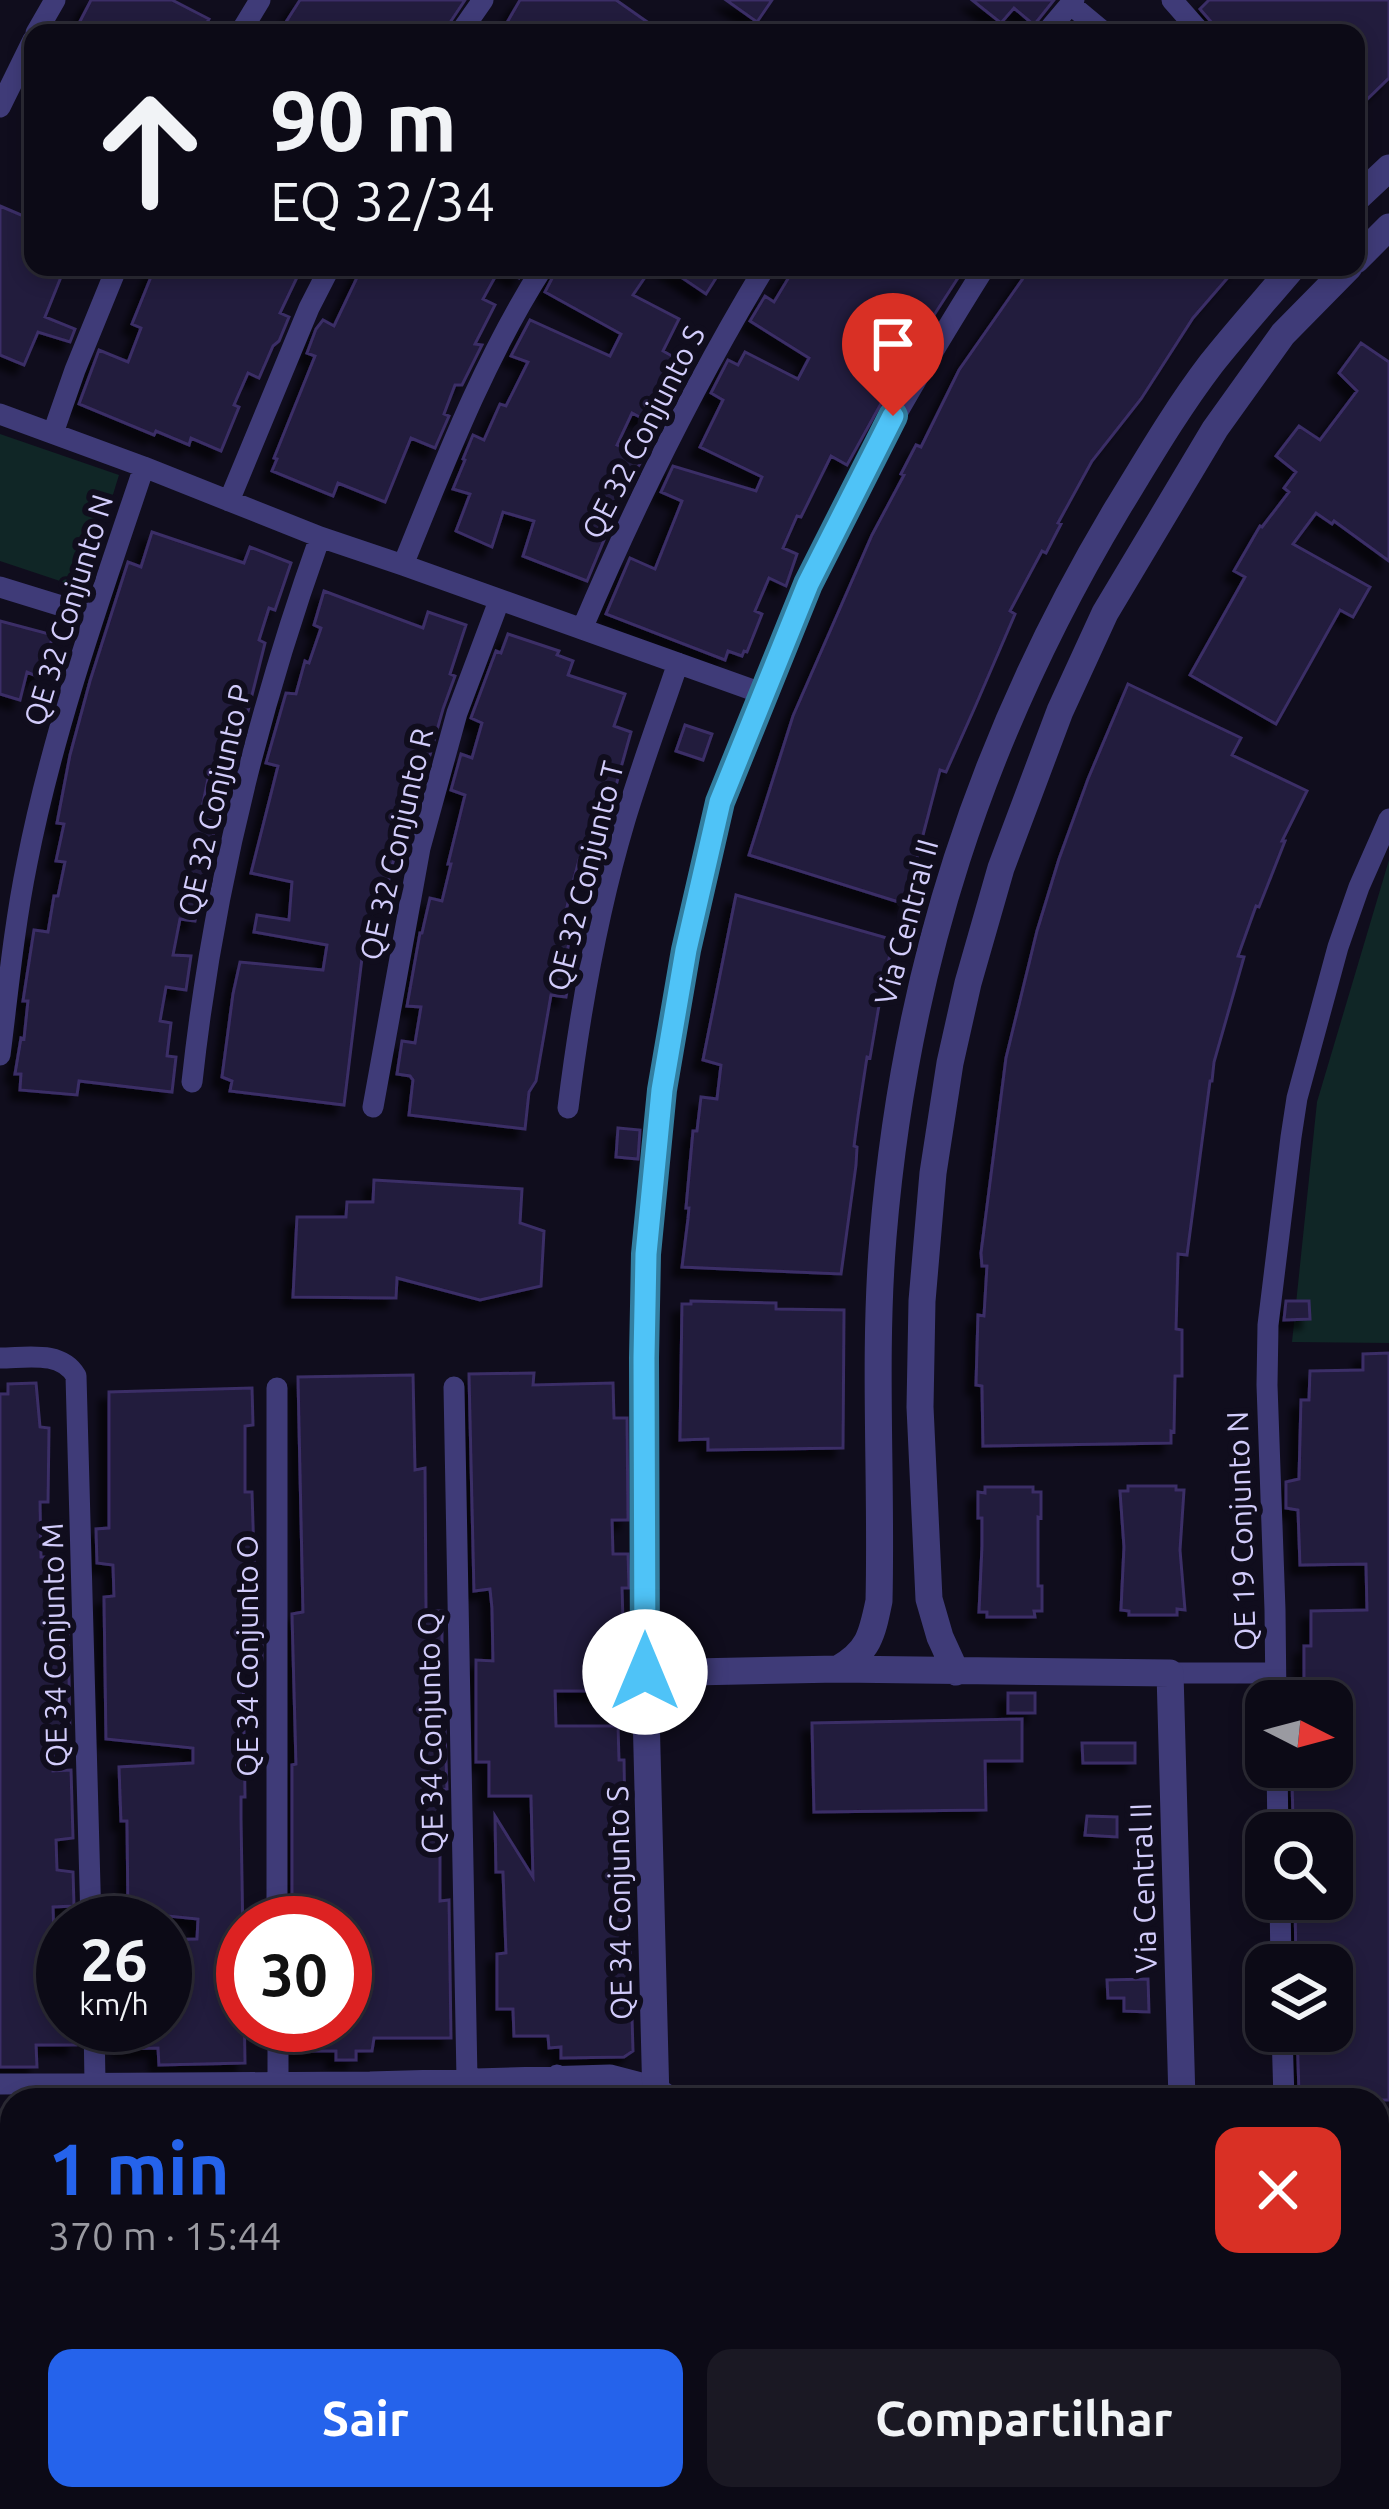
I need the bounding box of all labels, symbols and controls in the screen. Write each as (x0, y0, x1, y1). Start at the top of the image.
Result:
icon: ahead (72, 72, 228, 228)
text: 90 m (270, 73, 457, 167)
text: EQ 32/34 (270, 171, 495, 231)
pin (842, 293, 944, 416)
icon: arrive (860, 311, 926, 377)
street label: QE 32 Conjunto S (575, 320, 711, 544)
street label: QE 32 Conjunto N (17, 490, 119, 730)
street label: QE 32 Conjunto P (171, 681, 257, 919)
street label: QE 32 Conjunto R (353, 725, 439, 963)
street label: QE 32 Conjunto T (540, 758, 630, 994)
street label: Via Central II (868, 835, 944, 1009)
street label: QE 19 Conjunto N (1220, 1411, 1262, 1651)
street label: QE 34 Conjunto M (35, 1522, 73, 1768)
street label: QE 34 Conjunto O (230, 1535, 264, 1777)
position arrow (582, 1609, 708, 1735)
street label: QE 34 Conjunto Q (411, 1612, 449, 1854)
north arrow (1245, 1680, 1353, 1788)
map controls (1245, 1680, 1353, 2052)
street label: QE 34 Conjunto S (600, 1786, 638, 2020)
street label: Via Central II (1123, 1802, 1163, 1974)
button: search (1245, 1812, 1353, 1920)
speed limit sign: 30 (216, 1896, 372, 2052)
text: 26 (80, 1925, 148, 1992)
button: layers (1245, 1944, 1353, 2052)
text: km/h (79, 1987, 149, 2021)
button: close (1215, 2127, 1341, 2253)
text: 1 min (48, 2128, 230, 2209)
text: 370 m · 15:44 (48, 2214, 282, 2257)
button: Sair (48, 2349, 683, 2487)
button: Compartilhar (707, 2349, 1341, 2487)

